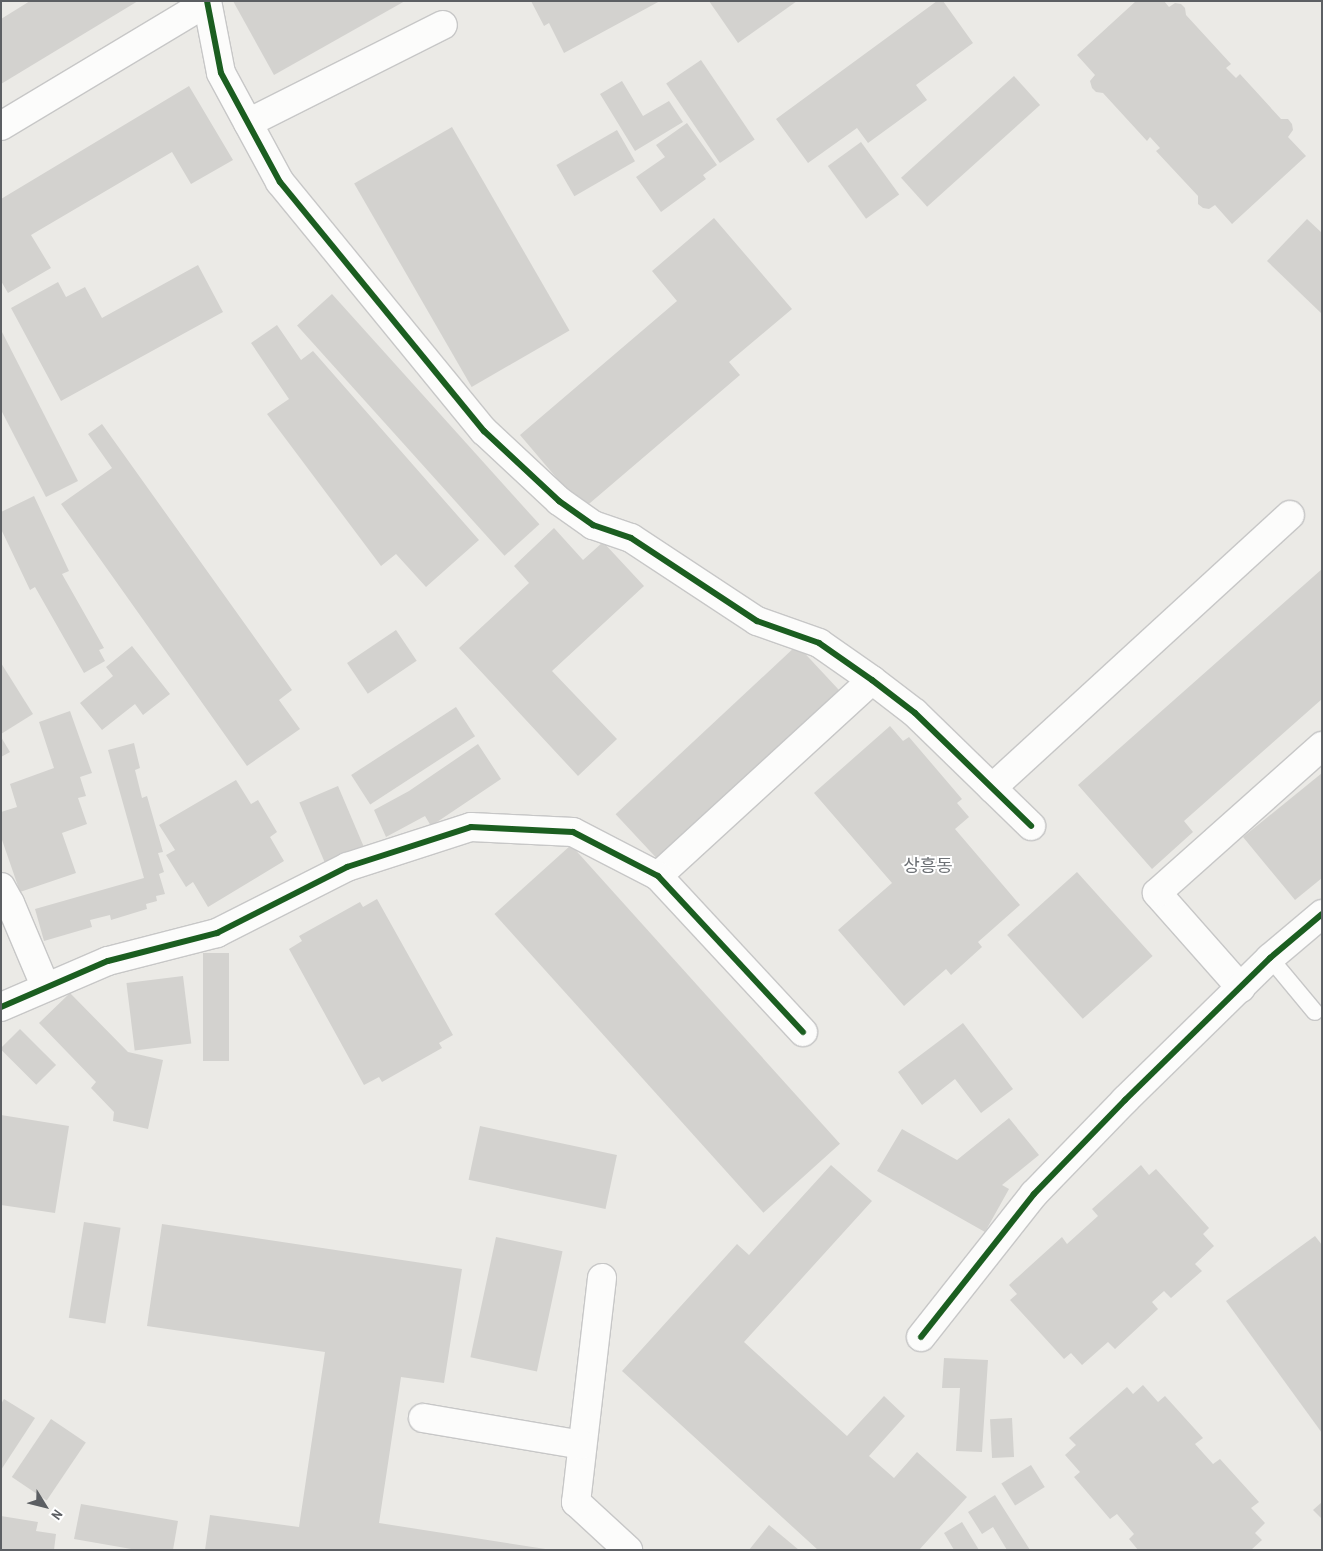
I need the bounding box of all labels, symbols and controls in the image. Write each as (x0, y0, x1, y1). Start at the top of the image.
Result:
district label: 상흥동 (903, 855, 953, 877)
north arrow (20, 1481, 70, 1531)
text: N (47, 1506, 67, 1523)

